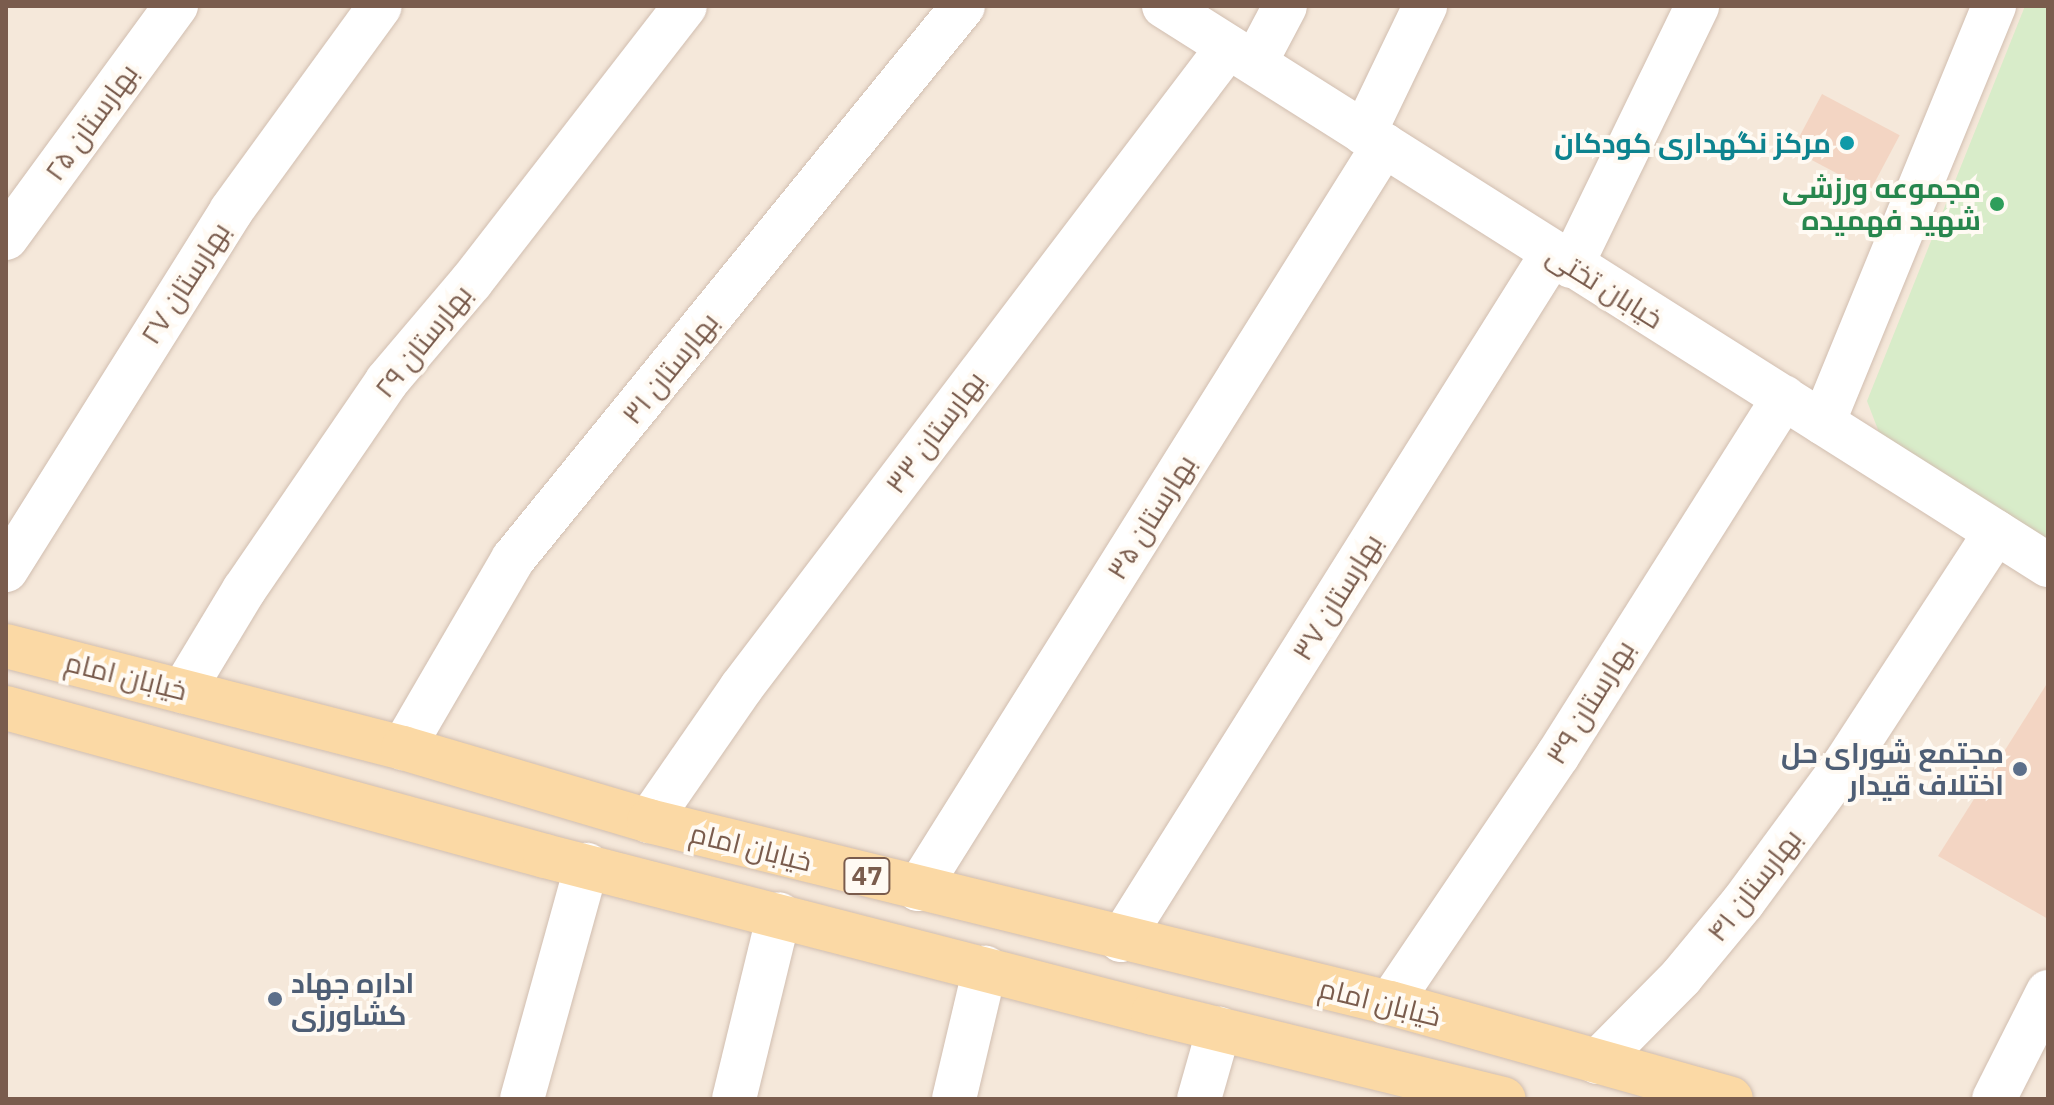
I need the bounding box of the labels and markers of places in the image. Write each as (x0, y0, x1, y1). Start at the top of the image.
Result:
place label: مرکز نگهداری کودکان (1554, 126, 1831, 160)
marker: مرکز نگهداری کودکان (1838, 134, 1856, 152)
place label: مجموعه ورزشی شهید فهمیده (1782, 171, 1981, 237)
marker: مجموعه ورزشی شهید فهمیده (1988, 195, 2006, 213)
place label: مجتمع شورای حل اختلاف قیدار (1781, 736, 2004, 802)
marker: مجتمع شورای حل اختلاف قیدار (2011, 760, 2029, 778)
place label: اداره جهاد کشاورزی (291, 966, 414, 1032)
marker: اداره جهاد کشاورزی (266, 990, 284, 1008)

